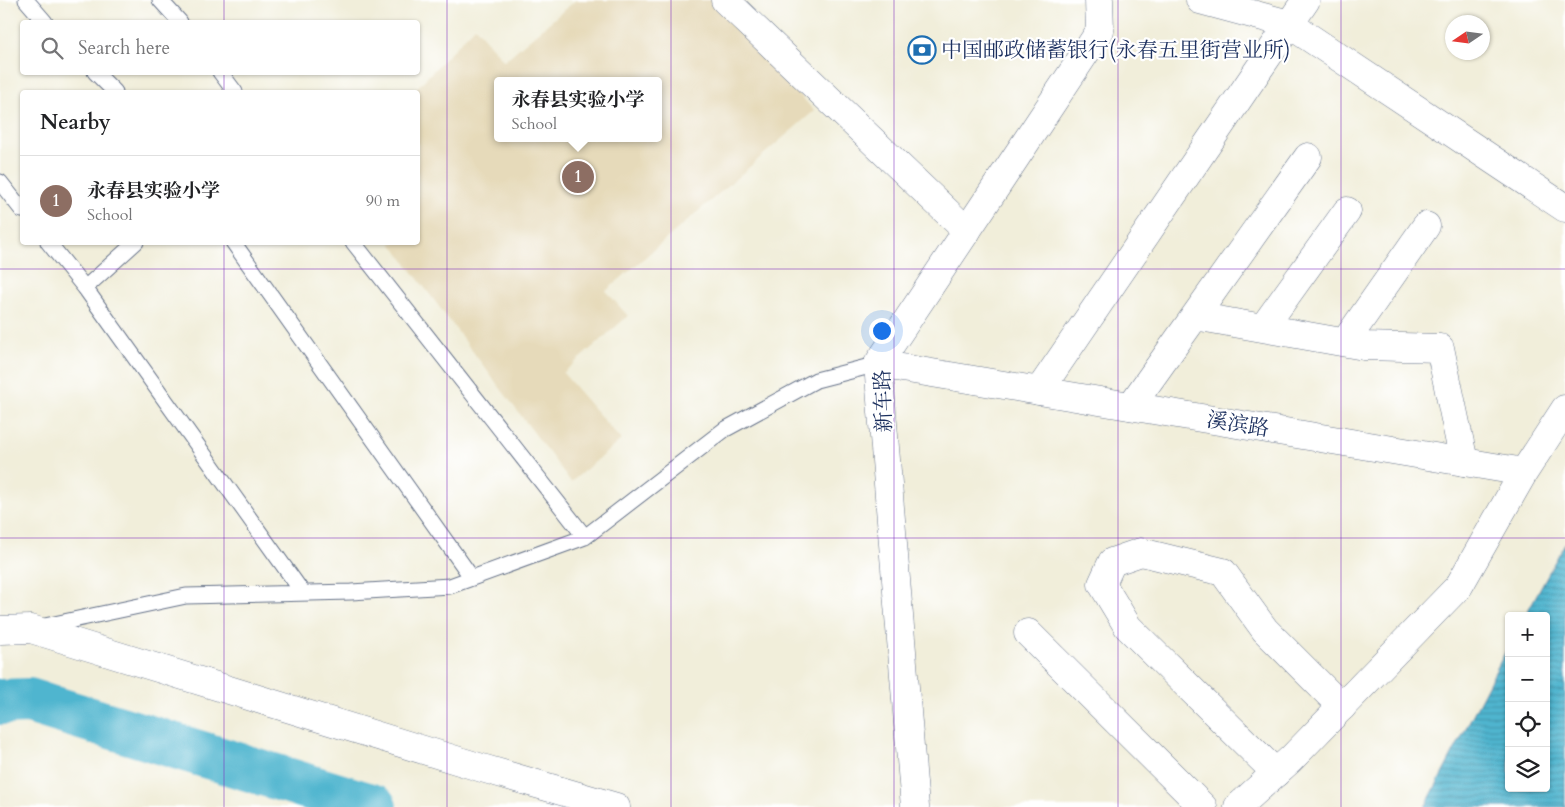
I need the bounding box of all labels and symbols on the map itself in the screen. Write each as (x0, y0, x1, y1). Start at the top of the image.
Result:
north arrow (1445, 15, 1490, 60)
bank icon: 中国邮政储蓄银行(永春五里街营业所) (907, 35, 937, 65)
place label: 中国邮政储蓄银行(永春五里街营业所) (941, 36, 1290, 65)
pin: 1 (562, 158, 594, 196)
your location (869, 318, 895, 344)
street label: 新车路 (868, 369, 899, 433)
street label: 溪滨路 (1205, 405, 1271, 444)

